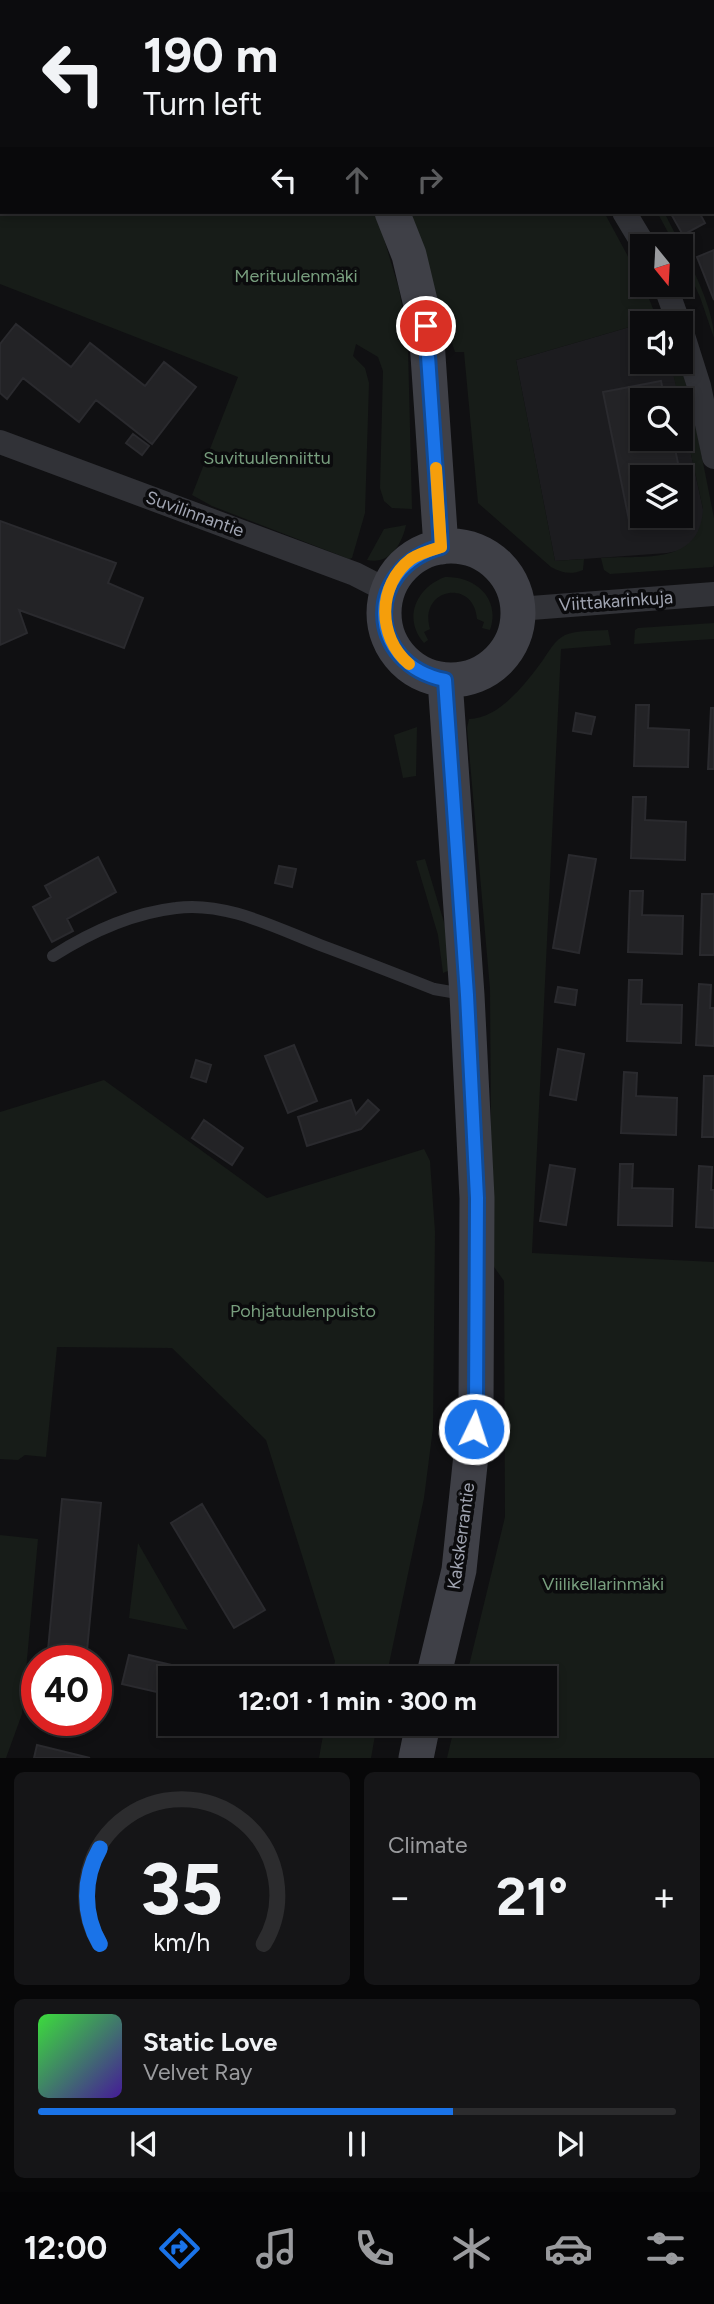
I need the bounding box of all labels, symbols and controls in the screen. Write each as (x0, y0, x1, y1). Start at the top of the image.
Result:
text: 190 m (143, 25, 278, 84)
icon: left (28, 28, 119, 119)
text: Turn left (143, 85, 262, 123)
icon: left (265, 161, 303, 199)
icon: ahead (338, 161, 376, 199)
icon: right (411, 161, 449, 199)
north arrow (630, 234, 693, 298)
map controls (630, 234, 693, 528)
park label: Merituulenmäki (234, 265, 358, 287)
pin (396, 296, 456, 356)
icon: arrive (407, 307, 445, 345)
button: sound (630, 311, 693, 374)
button: search (630, 388, 693, 451)
park label: Suvituulenniittu (203, 447, 331, 469)
button: layers (630, 465, 693, 528)
street label: Suvilinnantie (143, 486, 247, 542)
street label: Viittakarinkuja (558, 586, 674, 616)
park label: Pohjatuulenpuisto (230, 1300, 376, 1322)
position arrow (437, 1392, 511, 1466)
street label: Kakskerrantie (443, 1481, 479, 1591)
park label: Viilikellarinmäki (542, 1573, 664, 1595)
speed limit sign: 40 (21, 1645, 112, 1736)
text: 12:01 · 1 min · 300 m (238, 1685, 477, 1717)
text: Climate (388, 1831, 467, 1859)
text: 35 (141, 1846, 223, 1933)
text: 21° (496, 1866, 568, 1928)
text: − (388, 1874, 412, 1920)
text: + (652, 1874, 676, 1920)
text: km/h (153, 1927, 211, 1957)
text: Static Love (143, 2026, 277, 2058)
text: Velvet Ray (143, 2058, 252, 2086)
icon: previous (125, 2125, 163, 2163)
icon: pause (338, 2125, 376, 2163)
icon: next (551, 2125, 589, 2163)
icon: directions (155, 2224, 204, 2273)
icon: music (252, 2224, 301, 2273)
icon: phone (350, 2224, 399, 2273)
icon: climate (447, 2224, 496, 2273)
icon: car (544, 2224, 593, 2273)
icon: filters (641, 2224, 690, 2273)
text: 12:00 (24, 2229, 107, 2267)

